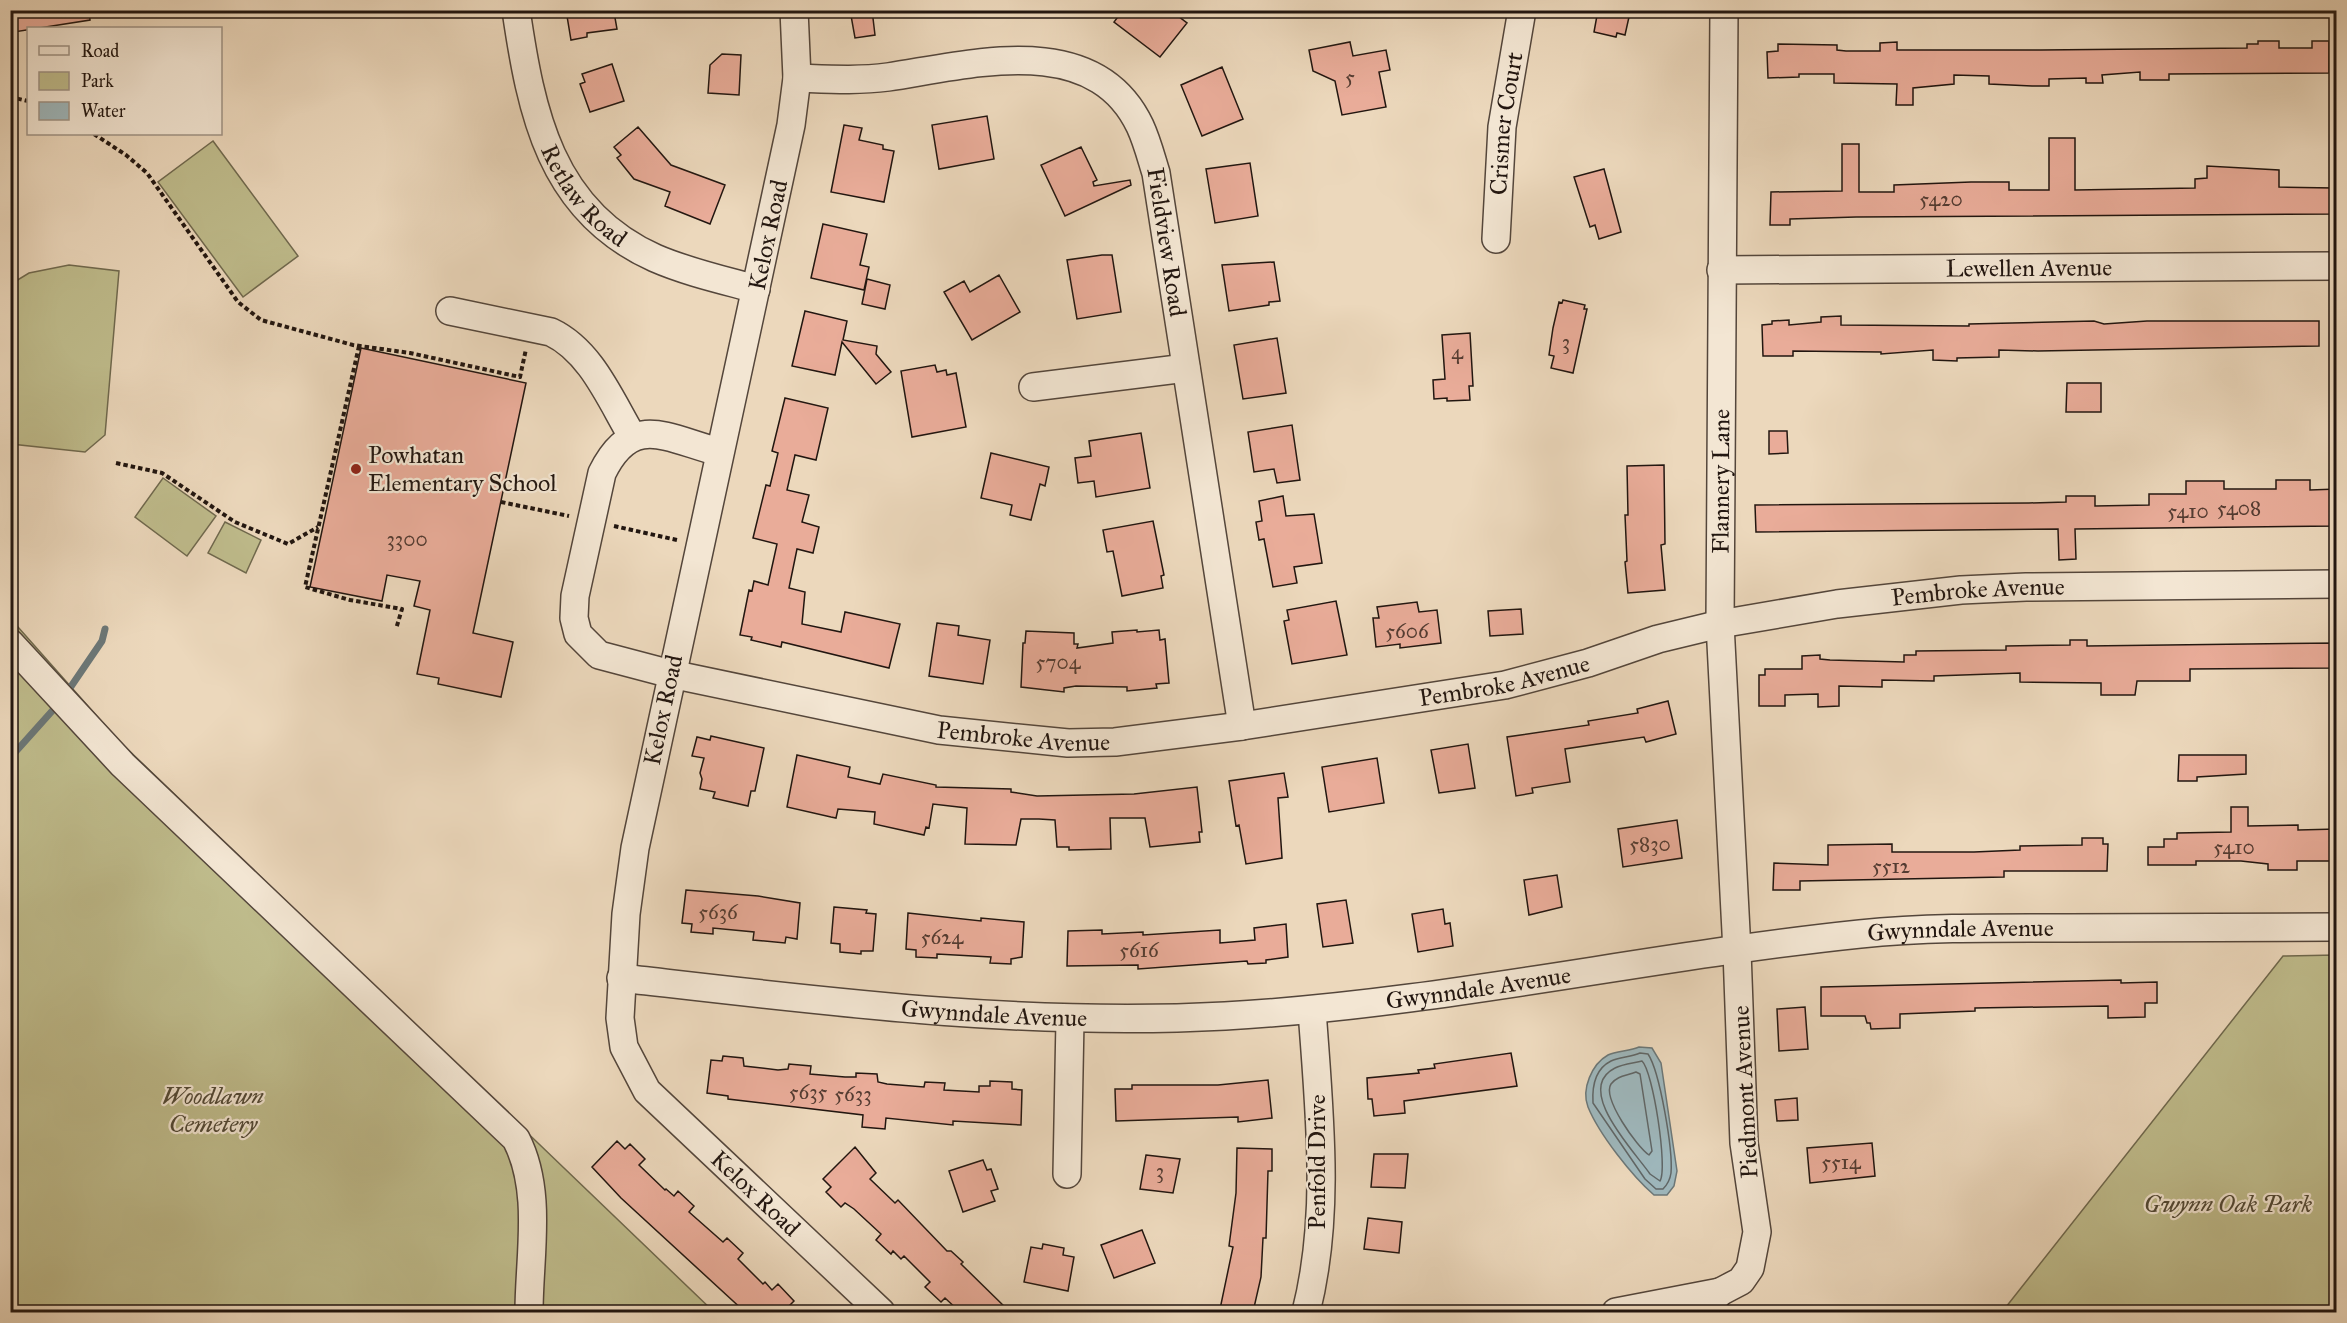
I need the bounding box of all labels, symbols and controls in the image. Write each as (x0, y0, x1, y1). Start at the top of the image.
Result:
legend (27, 27, 222, 135)
text: Road (81, 40, 119, 62)
street label: Crismer Court (1483, 49, 1530, 196)
house number: 5 (1345, 64, 1355, 90)
text: Park (81, 70, 114, 92)
text: Water (81, 100, 126, 122)
street label: Retlaw Road (534, 140, 633, 254)
street label: Fieldview Road (1140, 165, 1193, 319)
street label: Kelox Road (742, 177, 794, 293)
house number: 5420 (1919, 186, 1963, 212)
street label: Lewellen Avenue (1946, 252, 2112, 284)
house number: 3 (1562, 329, 1570, 355)
house number: 4 (1451, 339, 1464, 365)
street label: Flannery Lane (1705, 409, 1736, 554)
place label: Powhatan Elementary School (368, 440, 557, 498)
marker: Powhatan Elementary School (349, 462, 363, 476)
house number: 5408 (2217, 495, 2261, 521)
house number: 5410 (2167, 498, 2209, 524)
house number: 3300 (386, 526, 428, 552)
street label: Pembroke Avenue (1890, 572, 2065, 613)
house number: 5606 (1385, 618, 1430, 644)
street label: Pembroke Avenue (1417, 648, 1593, 713)
house number: 5704 (1036, 649, 1082, 675)
street label: Kelox Road (637, 652, 689, 768)
street label: Pembroke Avenue (935, 715, 1111, 758)
house number: 5830 (1629, 831, 1671, 857)
house number: 5410 (2213, 834, 2255, 860)
house number: 5512 (1872, 853, 1911, 879)
house number: 5636 (698, 899, 739, 925)
street label: Gwynndale Avenue (1866, 913, 2054, 948)
house number: 5624 (921, 924, 965, 950)
house number: 5616 (1119, 937, 1160, 963)
street label: Gwynndale Avenue (1384, 960, 1573, 1016)
street label: Gwynndale Avenue (900, 993, 1088, 1033)
street label: Piedmont Avenue (1725, 1005, 1765, 1179)
house number: 5635 (789, 1079, 828, 1105)
park label: Woodlawn Cemetery (162, 1081, 264, 1139)
house number: 5633 (834, 1081, 872, 1107)
street label: Penfold Drive (1302, 1094, 1332, 1230)
street label: Kelox Road (704, 1144, 807, 1243)
house number: 5514 (1821, 1149, 1862, 1175)
house number: 3 (1156, 1158, 1164, 1184)
park label: Gwynn Oak Park (2144, 1189, 2313, 1219)

